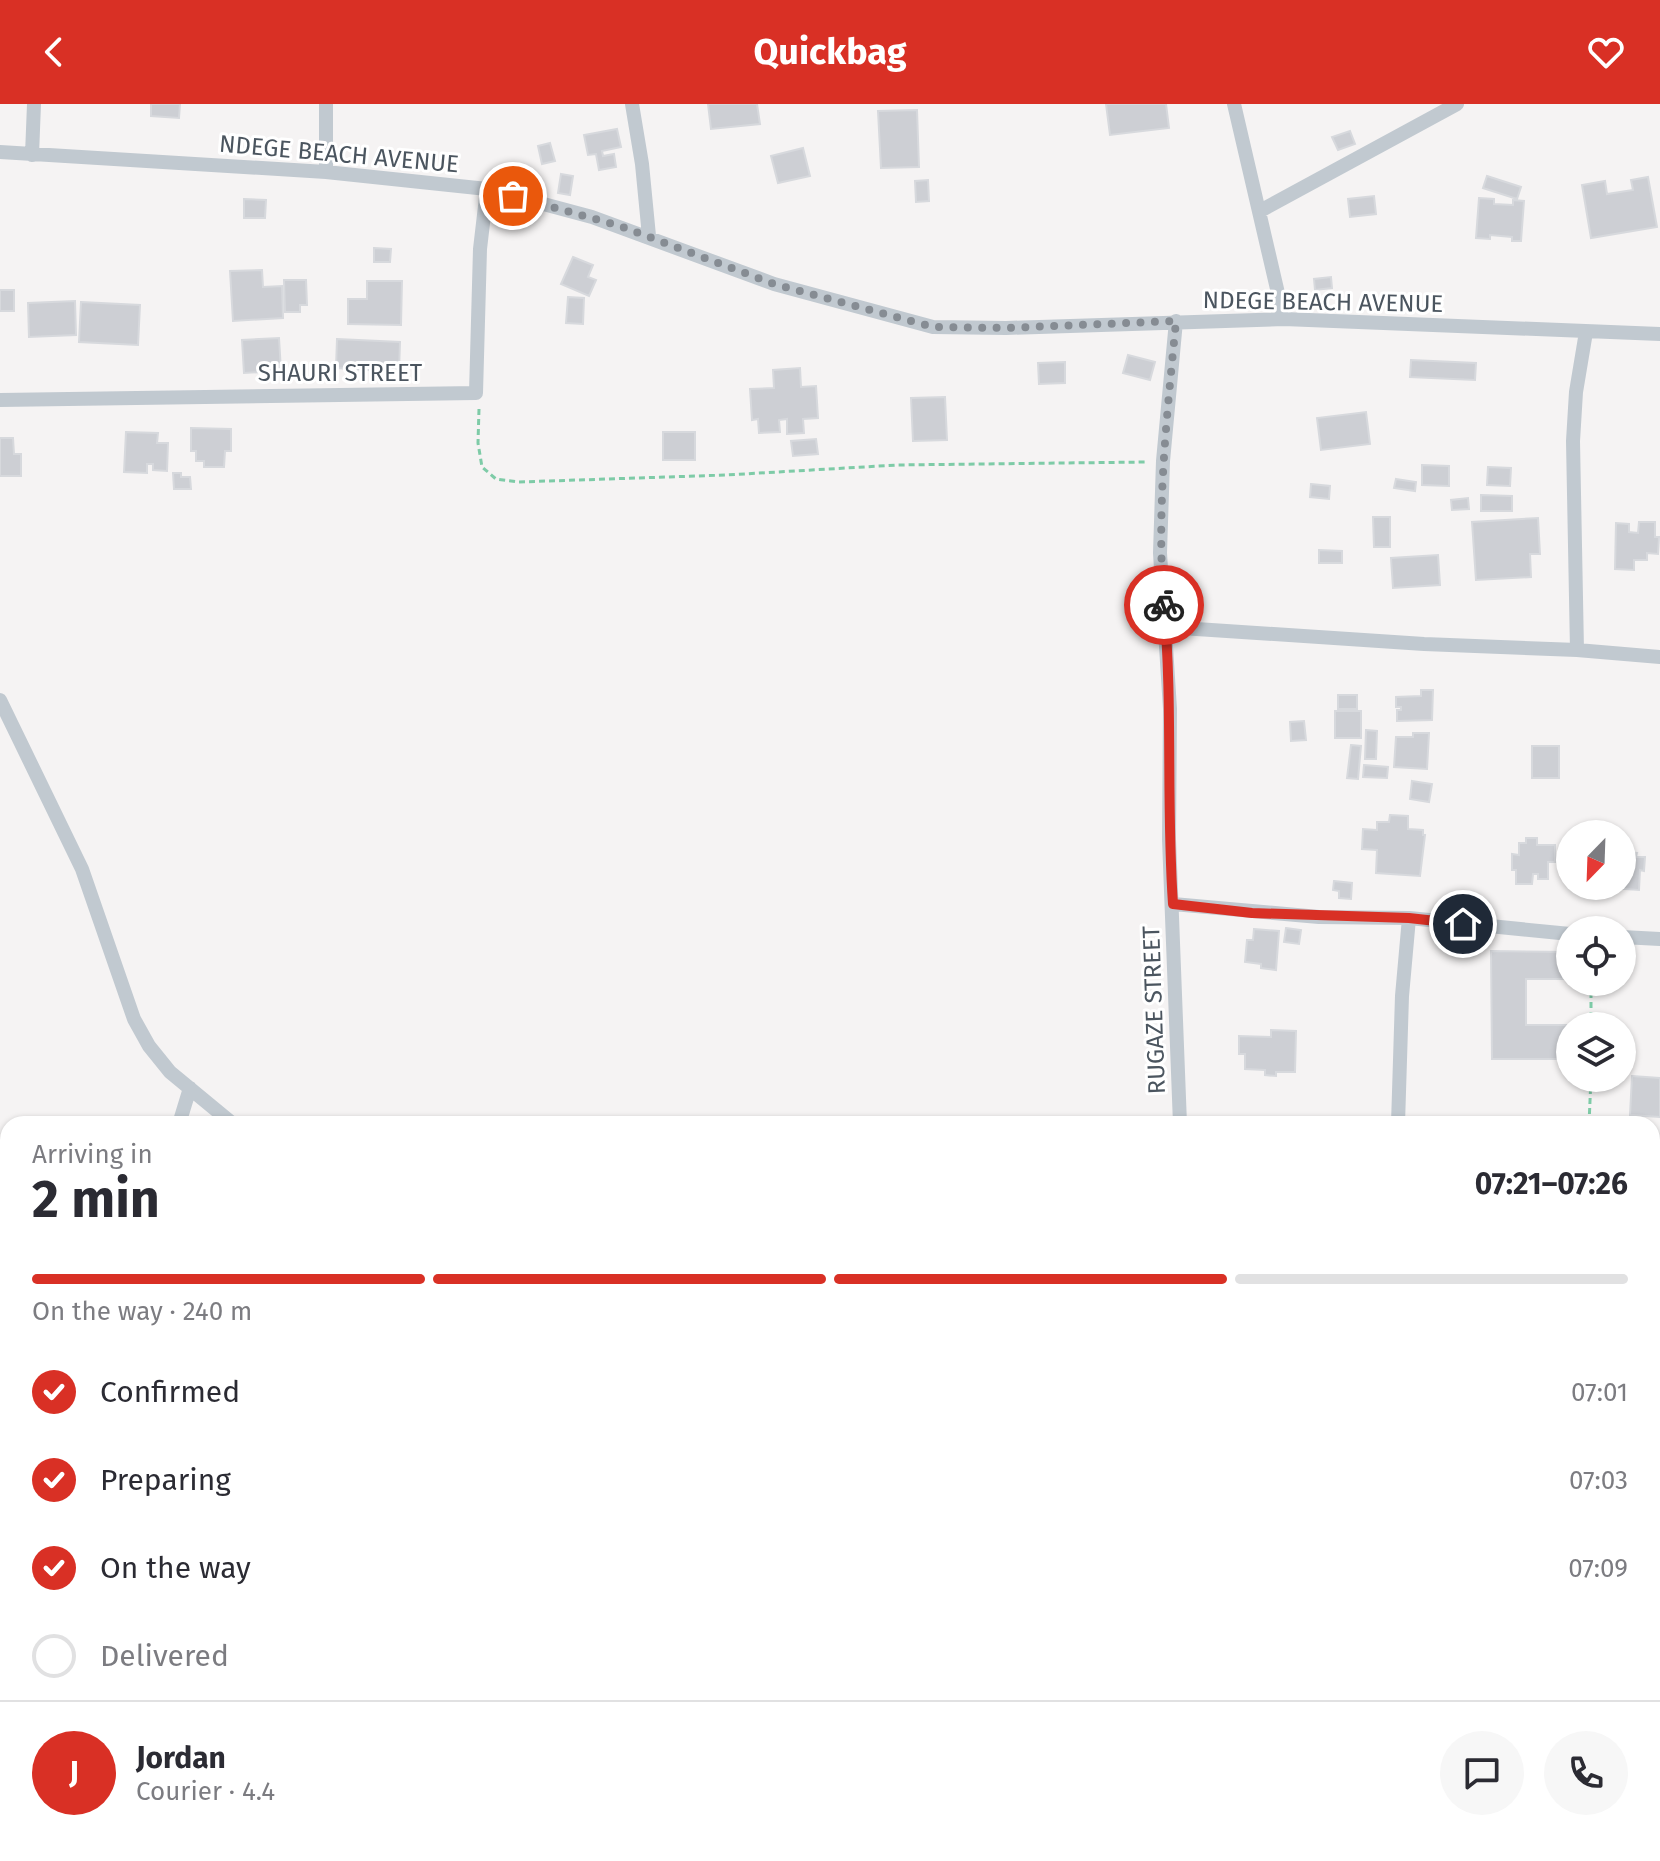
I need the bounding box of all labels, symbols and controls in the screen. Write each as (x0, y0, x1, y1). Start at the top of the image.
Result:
icon: back (32, 30, 76, 74)
text: Quickbag (753, 30, 907, 74)
icon: heart (1584, 30, 1628, 74)
street label: NDEGE BEACH AVENUE (218, 130, 460, 178)
pin (479, 162, 547, 230)
icon: bag (491, 174, 535, 218)
street label: NDEGE BEACH AVENUE (1203, 286, 1443, 318)
street label: SHAURI STREET (258, 359, 423, 387)
courier (1124, 565, 1204, 645)
icon: bike (1142, 583, 1186, 627)
north arrow (1556, 820, 1636, 900)
map controls (1556, 820, 1636, 1092)
pin (1429, 890, 1497, 958)
icon: home (1441, 902, 1485, 946)
button: locate (1556, 916, 1636, 996)
street label: RUGAZE STREET (1137, 925, 1171, 1095)
button: layers (1556, 1012, 1636, 1092)
text: Arriving in (32, 1139, 153, 1170)
text: 07:21–07:26 (1475, 1166, 1628, 1202)
text: 2 min (32, 1168, 160, 1231)
text: On the way · 240 m (32, 1296, 252, 1327)
icon: check (32, 1370, 76, 1414)
text: Confirmed (100, 1374, 240, 1410)
text: 07:01 (1571, 1377, 1628, 1408)
icon: check (32, 1458, 76, 1502)
text: Preparing (100, 1462, 231, 1498)
text: 07:03 (1569, 1465, 1628, 1496)
icon: check (32, 1546, 76, 1590)
text: On the way (100, 1550, 251, 1586)
text: 07:09 (1568, 1553, 1628, 1584)
text: Delivered (100, 1638, 229, 1674)
button: chat (1440, 1731, 1524, 1815)
button: phone (1544, 1731, 1628, 1815)
text: Jordan (136, 1740, 226, 1776)
text: J (69, 1755, 79, 1791)
text: Courier · 4.4 (136, 1776, 275, 1807)

